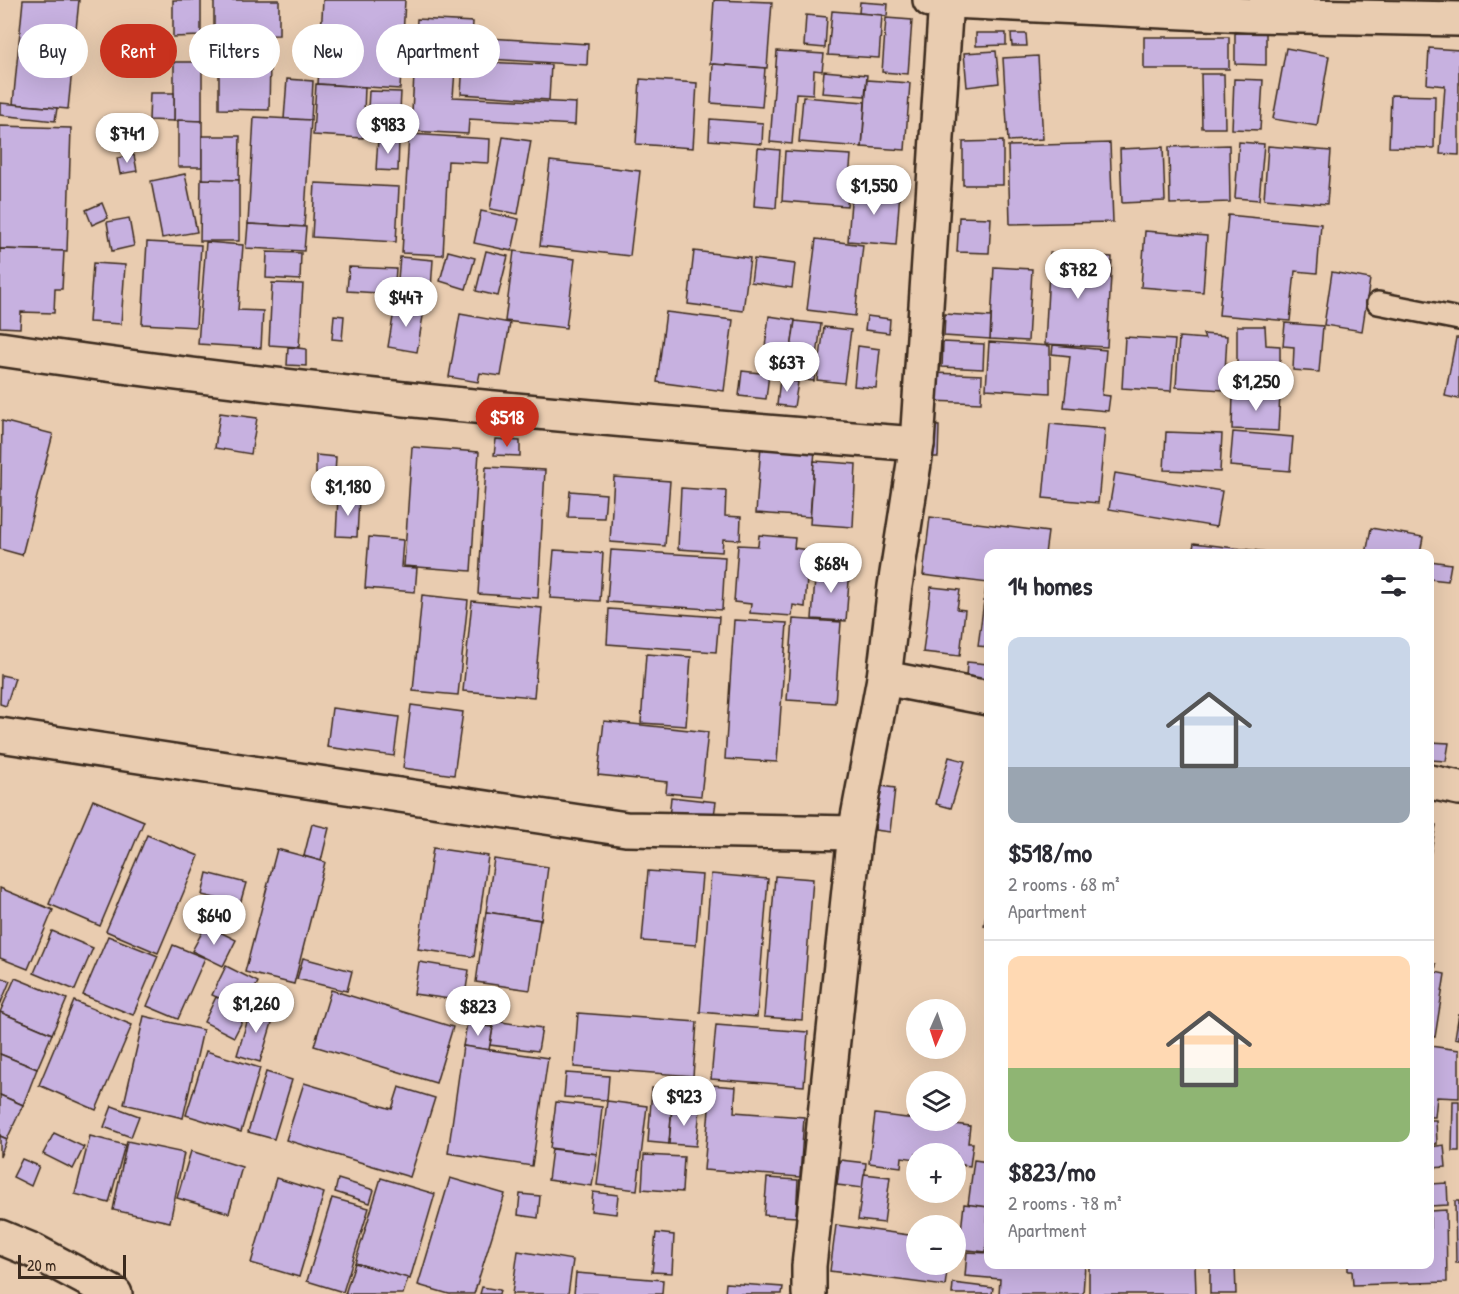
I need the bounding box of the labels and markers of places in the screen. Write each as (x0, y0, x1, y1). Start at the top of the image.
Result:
pin: $983 (352, 104, 424, 155)
pin: $741 (91, 113, 163, 164)
pin: $1,550 (825, 165, 923, 216)
pin: $782 (1042, 249, 1114, 300)
pin: $447 (370, 277, 442, 328)
pin: $637 (751, 342, 823, 393)
pin: $1,250 (1207, 361, 1305, 412)
pin: $518 (471, 397, 543, 448)
pin: $1,180 (299, 466, 397, 517)
pin: $684 (795, 543, 867, 594)
pin: $640 (178, 895, 250, 946)
pin: $1,260 (207, 983, 305, 1034)
pin: $823 (442, 986, 514, 1037)
pin: $923 (648, 1076, 720, 1127)

